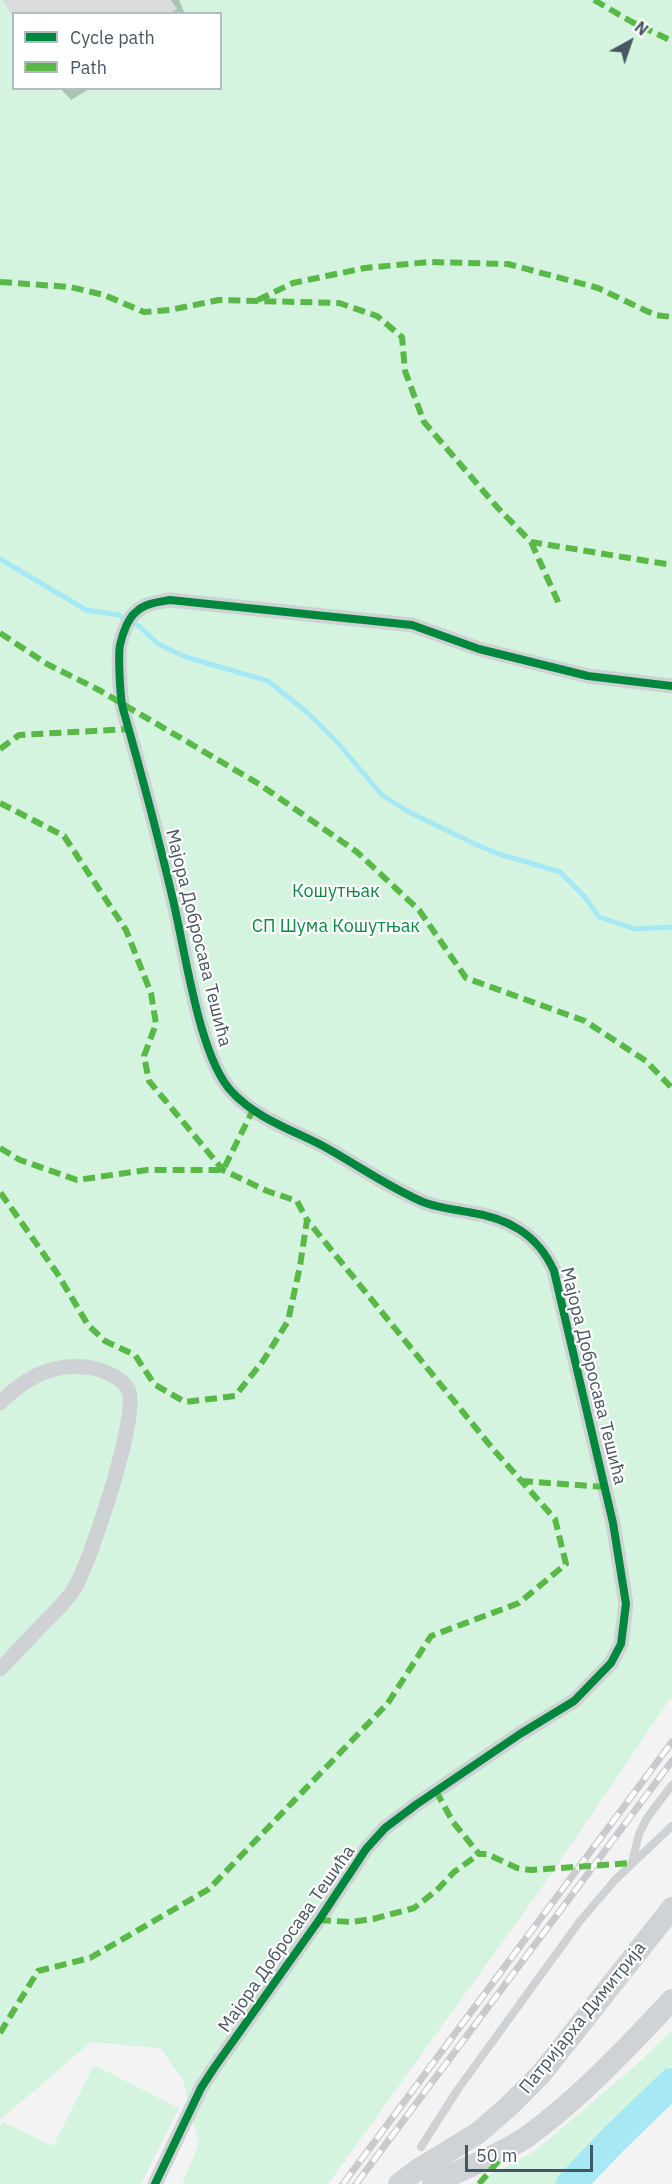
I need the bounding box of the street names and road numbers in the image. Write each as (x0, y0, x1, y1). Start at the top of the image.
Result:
street label: Мајора Добросава Тешића (161, 827, 235, 1049)
street label: Мајора Добросава Тешића (556, 1265, 630, 1487)
street label: Мајора Добросава Тешића (214, 1841, 360, 2037)
street label: Патријарха Димитрија (515, 1938, 651, 2098)

